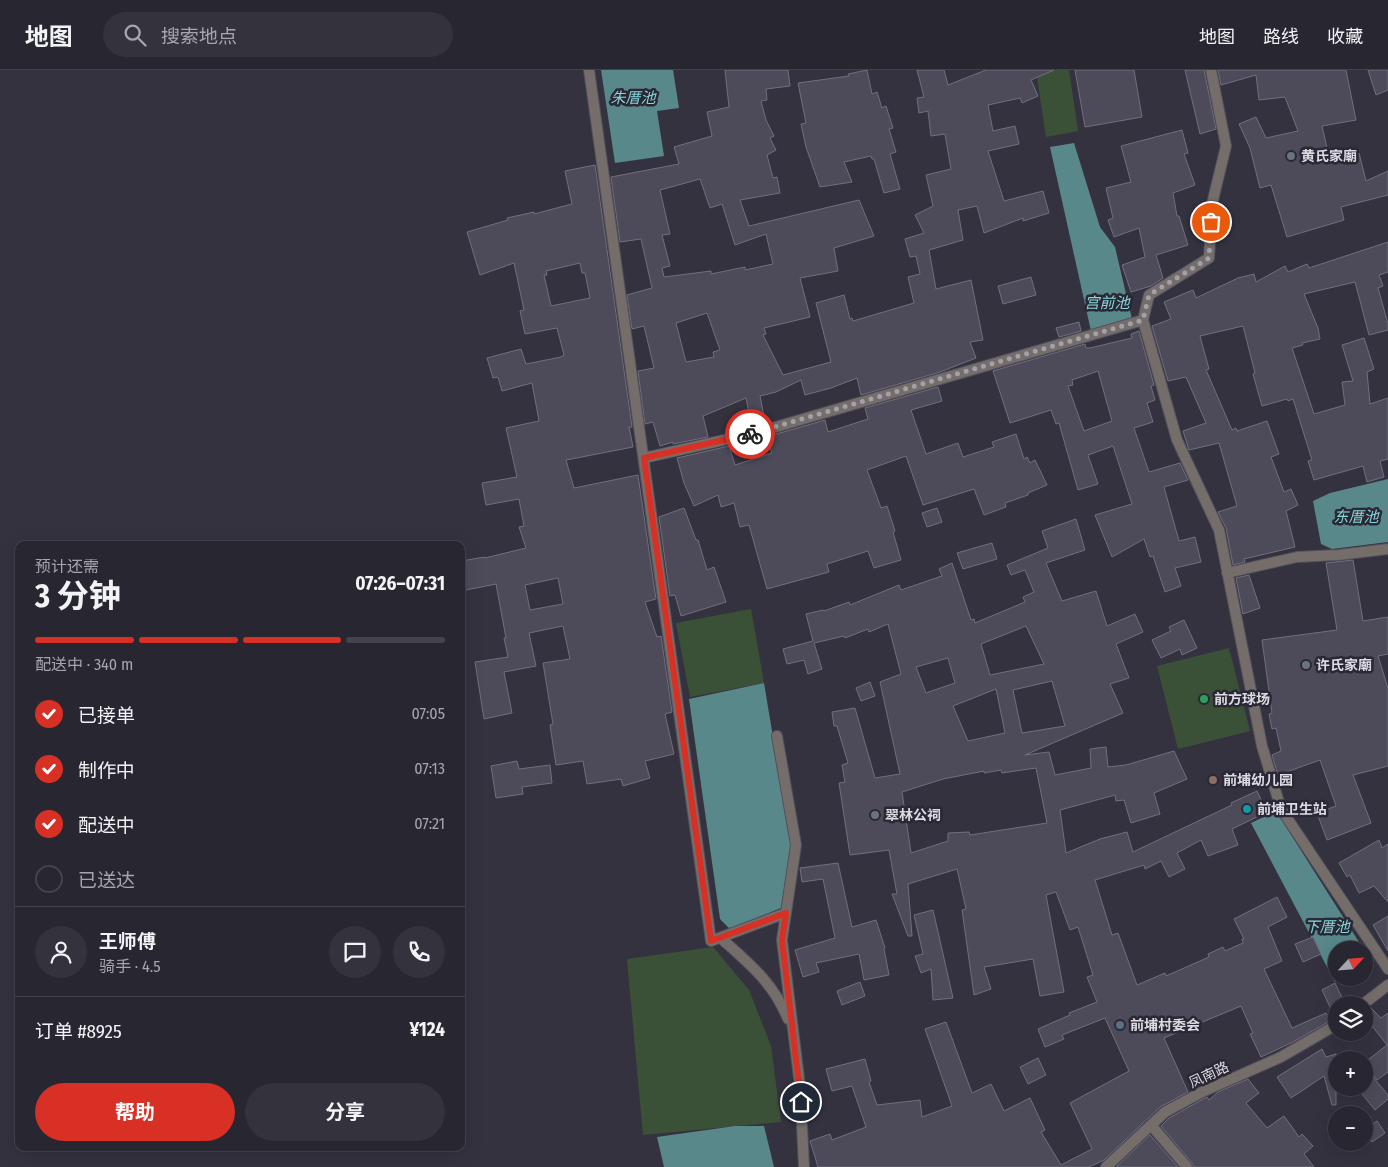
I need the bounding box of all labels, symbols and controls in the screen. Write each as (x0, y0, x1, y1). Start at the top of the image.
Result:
search box (103, 12, 453, 57)
icon: search (121, 21, 149, 49)
text: 地图 (25, 23, 73, 51)
text: 搜索地点 (161, 25, 237, 48)
text: 地图 (1199, 26, 1235, 48)
text: 路线 (1263, 26, 1299, 48)
text: 收藏 (1327, 26, 1363, 48)
water label: 朱厝池 (610, 89, 657, 107)
place label: 黄氏家廟 (1301, 148, 1357, 165)
marker: 黄氏家廟 (1285, 150, 1297, 162)
pin (1190, 201, 1232, 243)
icon: bag (1197, 208, 1225, 236)
water label: 宫前池 (1084, 294, 1131, 312)
courier (725, 409, 775, 459)
icon: bike (736, 420, 764, 448)
water label: 东厝池 (1333, 508, 1380, 526)
text: 预计还需 (35, 557, 99, 576)
text: 07:26–07:31 (355, 572, 445, 595)
text: 3 分钟 (35, 577, 121, 615)
text: 配送中 · 340 m (35, 655, 133, 674)
place label: 许氏家廟 (1316, 657, 1372, 674)
marker: 许氏家廟 (1300, 659, 1312, 671)
place label: 前方球场 (1214, 691, 1270, 708)
marker: 前方球场 (1198, 693, 1210, 705)
icon: check (35, 700, 63, 728)
text: 已接单 (78, 704, 135, 727)
text: 07:05 (411, 704, 445, 723)
icon: check (35, 755, 63, 783)
text: 制作中 (78, 759, 135, 782)
text: 07:13 (414, 759, 445, 778)
place label: 前埔幼儿园 (1223, 772, 1293, 789)
marker: 前埔幼儿园 (1207, 774, 1219, 786)
place label: 前埔卫生站 (1257, 801, 1327, 818)
marker: 前埔卫生站 (1241, 803, 1253, 815)
place label: 翠林公祠 (885, 807, 941, 824)
marker: 翠林公祠 (869, 809, 881, 821)
icon: check (35, 810, 63, 838)
text: 配送中 (78, 814, 135, 837)
text: 07:21 (414, 814, 445, 833)
text: 已送达 (78, 869, 135, 892)
water label: 下厝池 (1304, 918, 1351, 936)
button: person (35, 926, 87, 978)
button: chat (329, 926, 381, 978)
button: phone (393, 926, 445, 978)
text: 王师傅 (99, 930, 156, 953)
north arrow (1328, 941, 1372, 986)
map controls (1328, 941, 1373, 1151)
text: 骑手 · 4.5 (99, 957, 161, 976)
button: layers (1328, 996, 1373, 1041)
place label: 前埔村委会 (1130, 1017, 1200, 1034)
text: ¥124 (410, 1018, 445, 1041)
marker: 前埔村委会 (1114, 1019, 1126, 1031)
text: 订单 #8925 (35, 1020, 122, 1043)
button: + (1328, 1051, 1373, 1096)
street label: 凤南路 (1186, 1058, 1232, 1092)
pin (780, 1081, 822, 1123)
button: 帮助 (35, 1083, 235, 1141)
button: 分享 (245, 1083, 445, 1141)
icon: home (787, 1088, 815, 1116)
button: − (1328, 1106, 1373, 1151)

